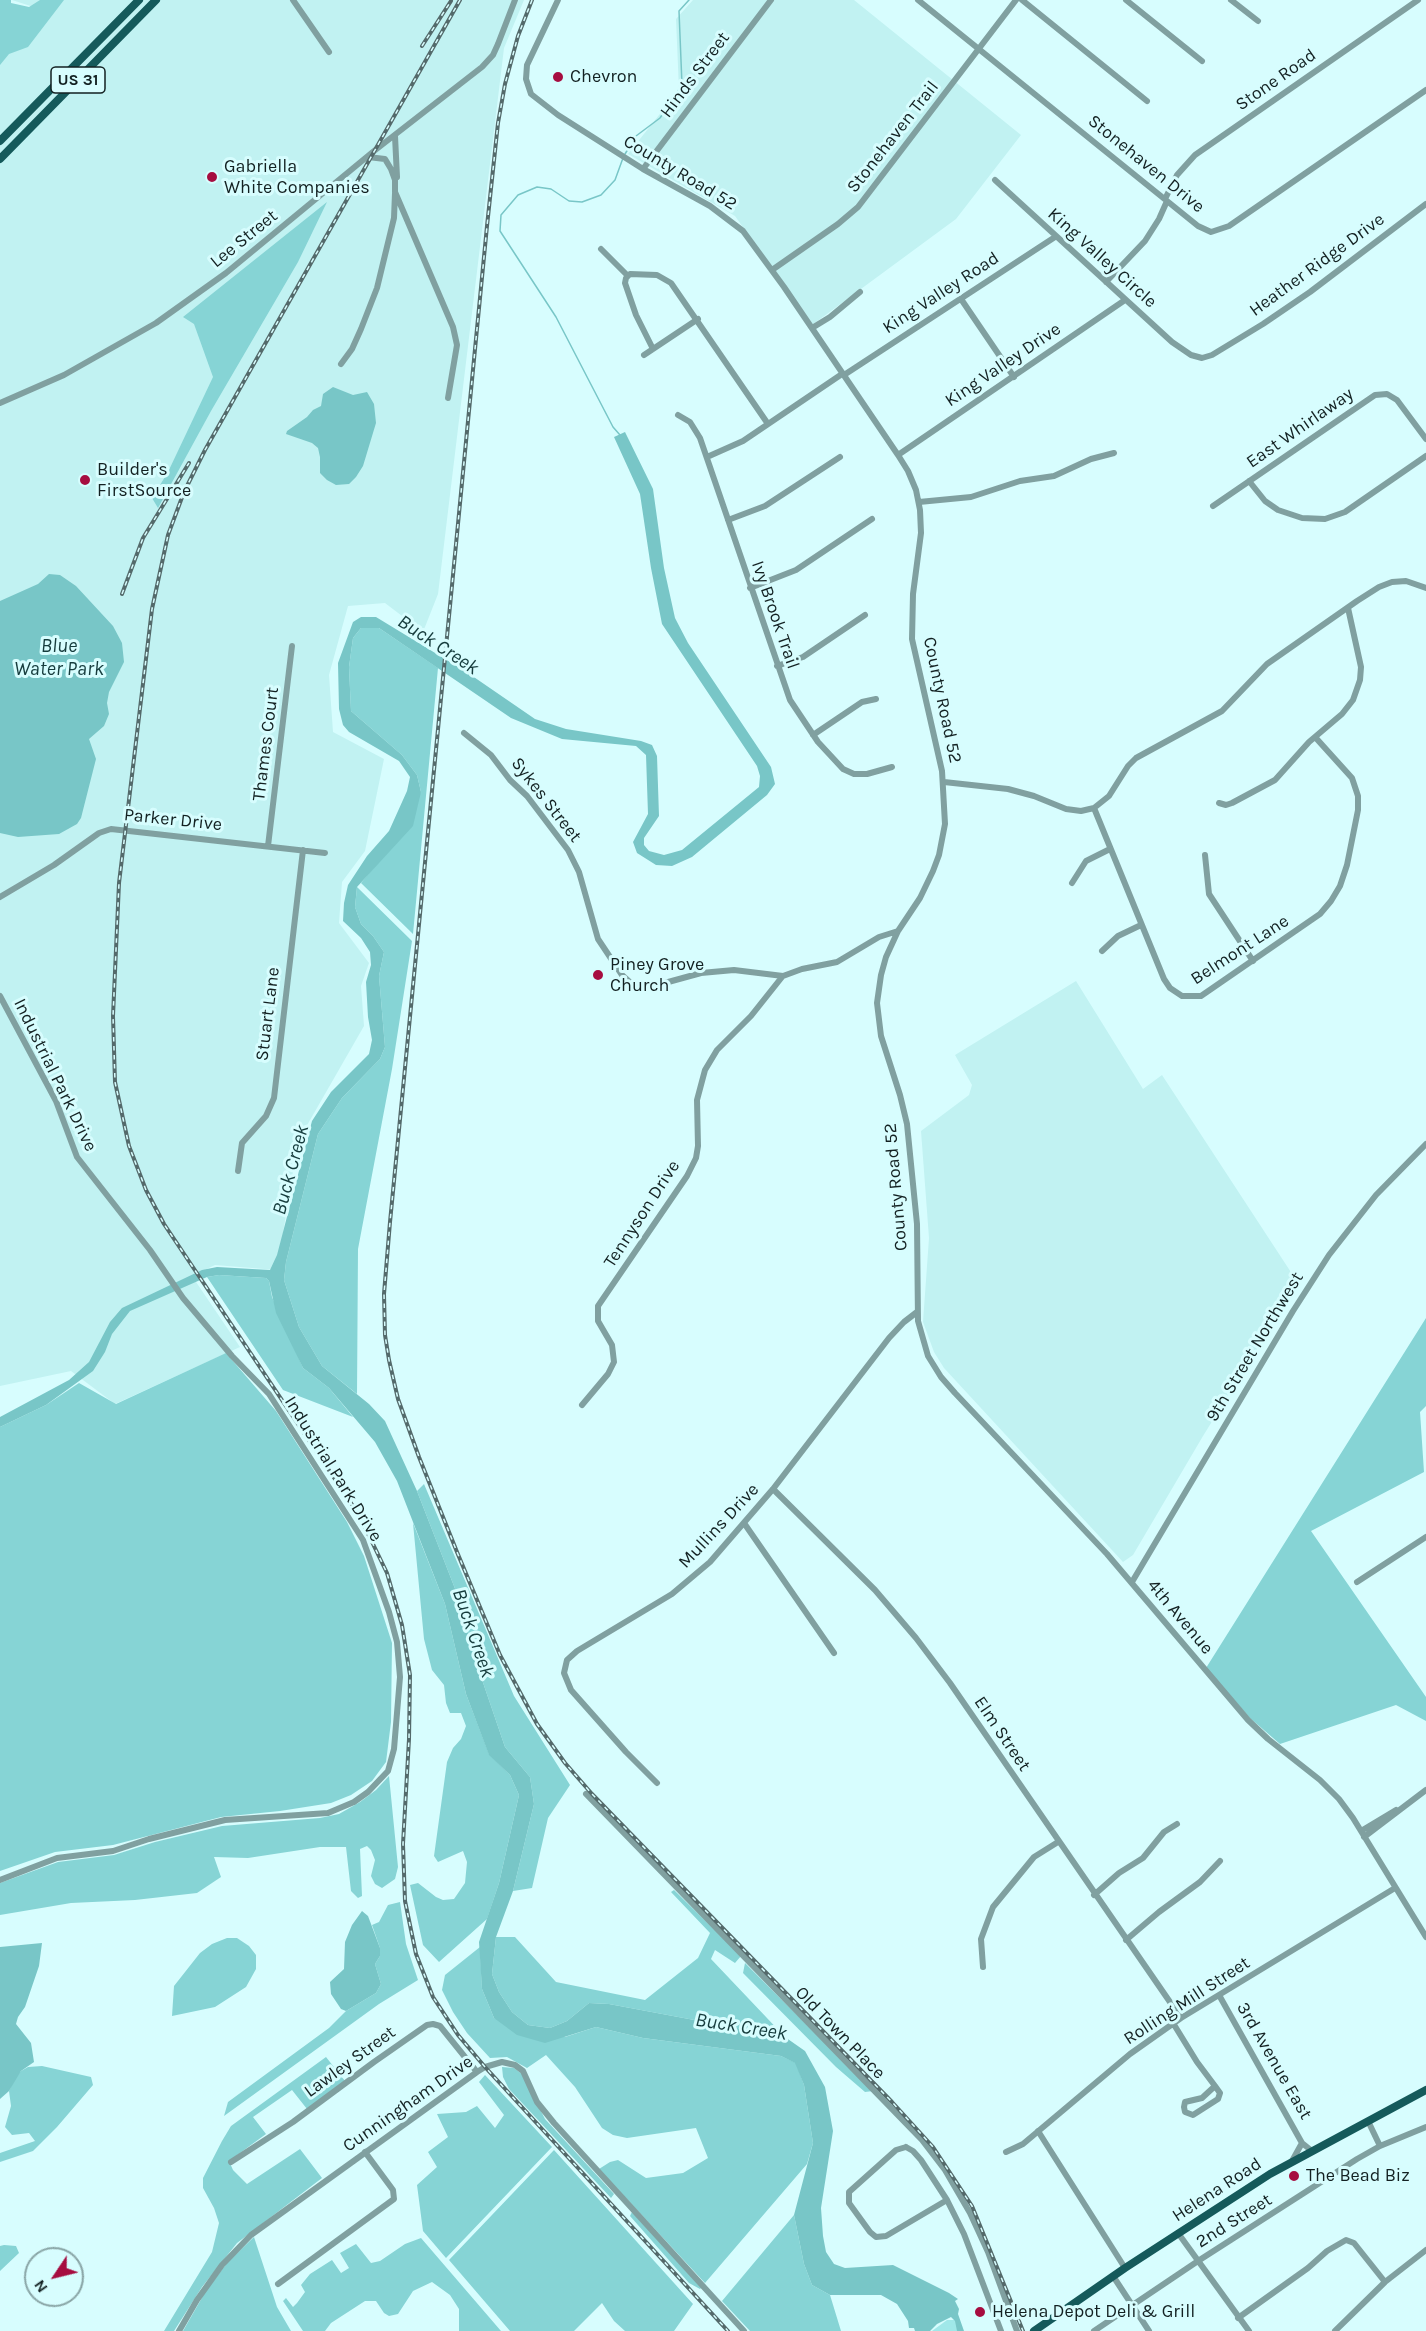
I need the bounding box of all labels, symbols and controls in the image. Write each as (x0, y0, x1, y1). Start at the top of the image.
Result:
street label: Hinds Street (656, 28, 734, 122)
street label: Stone Road (1232, 44, 1320, 116)
place label: Chevron (570, 66, 637, 88)
road number: US 31 (51, 67, 105, 93)
marker: Chevron (551, 70, 565, 84)
street label: Stonehaven Trail (843, 77, 943, 197)
street label: Stonehaven Drive (1083, 110, 1209, 218)
street label: County Road 52 (619, 131, 741, 215)
place label: Gabriella White Companies (224, 156, 370, 198)
marker: Gabriella White Companies (205, 170, 219, 184)
street label: King Valley Circle (1043, 203, 1161, 313)
street label: Lee Street (206, 205, 282, 273)
street label: Heather Ridge Drive (1245, 209, 1389, 321)
street label: King Valley Road (879, 247, 1003, 339)
street label: King Valley Drive (941, 318, 1065, 412)
street label: East Whirlaway (1242, 383, 1358, 473)
place label: Builder's FirstSource (97, 459, 191, 502)
marker: Builder's FirstSource (78, 473, 92, 487)
street label: Ivy Brook Trail (746, 558, 804, 672)
water label: Buck Creek (393, 610, 483, 680)
water label: Blue Water Park (14, 634, 104, 681)
street label: County Road 52 (918, 635, 966, 765)
street label: Thames Court (248, 686, 284, 802)
street label: Sykes Street (506, 753, 586, 847)
street label: Parker Drive (123, 804, 223, 836)
street label: Belmont Lane (1187, 910, 1293, 990)
place label: Piney Grove Church (610, 954, 704, 996)
street label: Stuart Lane (252, 966, 284, 1062)
marker: Piney Grove Church (591, 968, 605, 982)
street label: Industrial Park Drive (9, 995, 101, 1155)
water label: Buck Creek (267, 1122, 315, 1218)
street label: County Road 52 (880, 1122, 912, 1252)
street label: Tennyson Drive (599, 1156, 685, 1272)
street label: 9th Street Northwest (1202, 1268, 1308, 1426)
street label: Industrial Park Drive (279, 1392, 387, 1546)
street label: Mullins Drive (674, 1479, 764, 1573)
street label: 4th Avenue (1142, 1575, 1218, 1659)
water label: Buck Creek (447, 1585, 499, 1681)
street label: Elm Street (969, 1692, 1035, 1776)
street label: Rolling Mill Street (1120, 1952, 1254, 2050)
street label: Old Town Place (790, 1982, 890, 2084)
street label: 3rd Avenue East (1232, 1999, 1316, 2123)
water label: Buck Creek (694, 2008, 788, 2046)
street label: Lawley Street (300, 2022, 400, 2102)
street label: Cunningham Drive (339, 2051, 477, 2157)
street label: Helena Road (1168, 2153, 1266, 2227)
place label: The Bead Biz (1306, 2165, 1410, 2187)
marker: The Bead Biz (1287, 2169, 1301, 2183)
street label: 2nd Street (1192, 2189, 1276, 2253)
north arrow (24, 2247, 84, 2307)
text: N (29, 2276, 52, 2297)
place label: Helena Depot Deli & Grill (992, 2301, 1195, 2323)
marker: Helena Depot Deli & Grill (973, 2305, 987, 2319)

